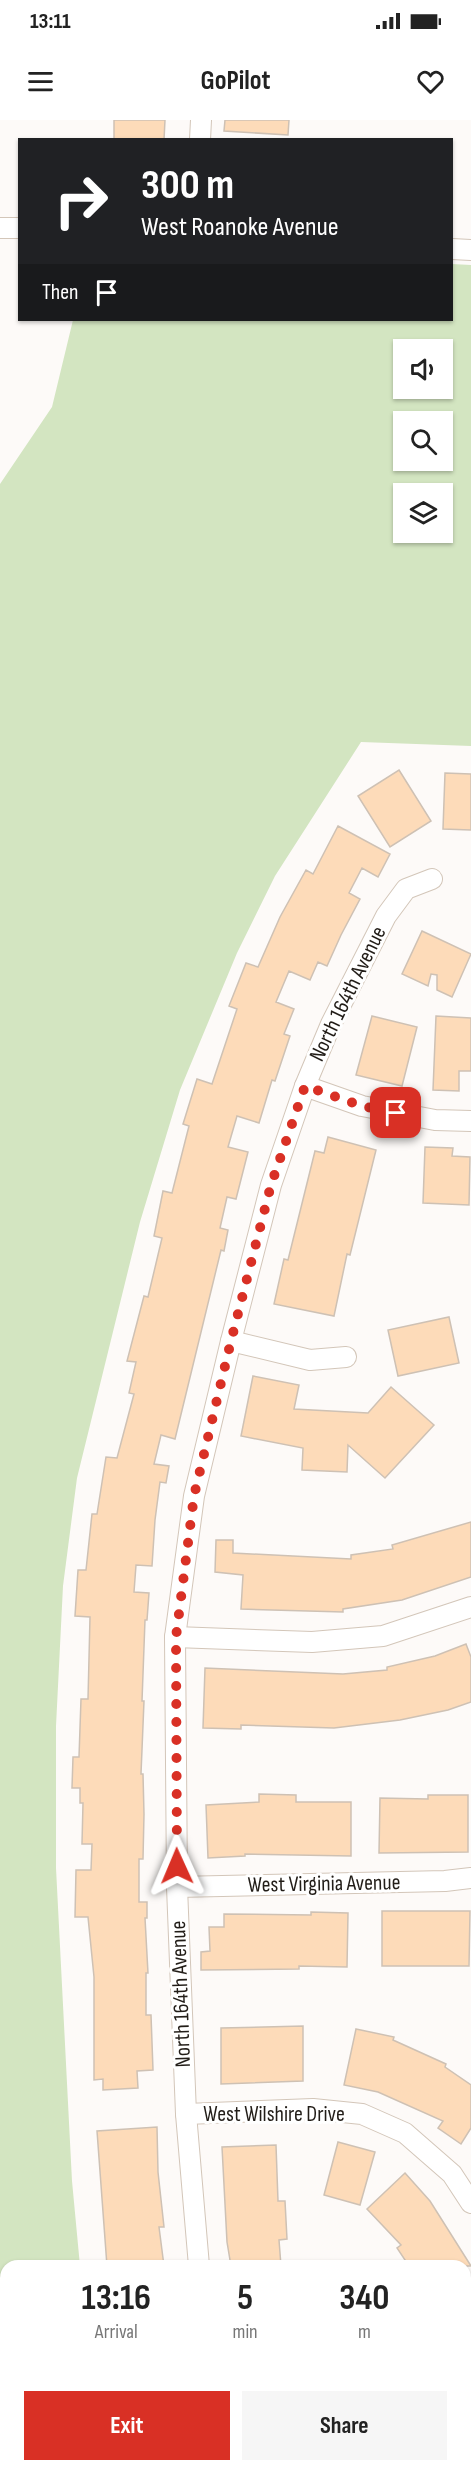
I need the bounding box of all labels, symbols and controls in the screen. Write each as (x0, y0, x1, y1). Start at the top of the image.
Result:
text: 13:11 (30, 8, 71, 35)
icon: menu (24, 65, 57, 98)
text: GoPilot (201, 65, 270, 97)
icon: heart (414, 65, 447, 98)
text: 300 m (141, 160, 234, 211)
icon: right (42, 162, 120, 240)
text: West Roanoke Avenue (141, 211, 339, 243)
icon: arrive (90, 276, 123, 309)
text: Then (42, 279, 78, 306)
map controls (393, 339, 453, 543)
button: sound (393, 339, 453, 399)
button: search (393, 411, 453, 471)
button: layers (393, 483, 453, 543)
street label: North 164th Avenue (304, 922, 392, 1066)
pin (370, 1087, 421, 1138)
icon: arrive (379, 1096, 412, 1129)
position arrow (145, 1834, 209, 1898)
street label: West Virginia Avenue (247, 1869, 401, 1899)
street label: North 164th Avenue (165, 1920, 197, 2068)
street label: West Wilshire Drive (203, 2101, 345, 2128)
text: 13:16 (82, 2277, 151, 2320)
text: 5 (237, 2277, 253, 2320)
text: 340 (339, 2277, 389, 2320)
text: Arrival (95, 2320, 138, 2344)
text: min (233, 2320, 258, 2344)
text: m (358, 2320, 371, 2344)
button: Exit (24, 2391, 230, 2460)
button: Share (242, 2391, 447, 2460)

